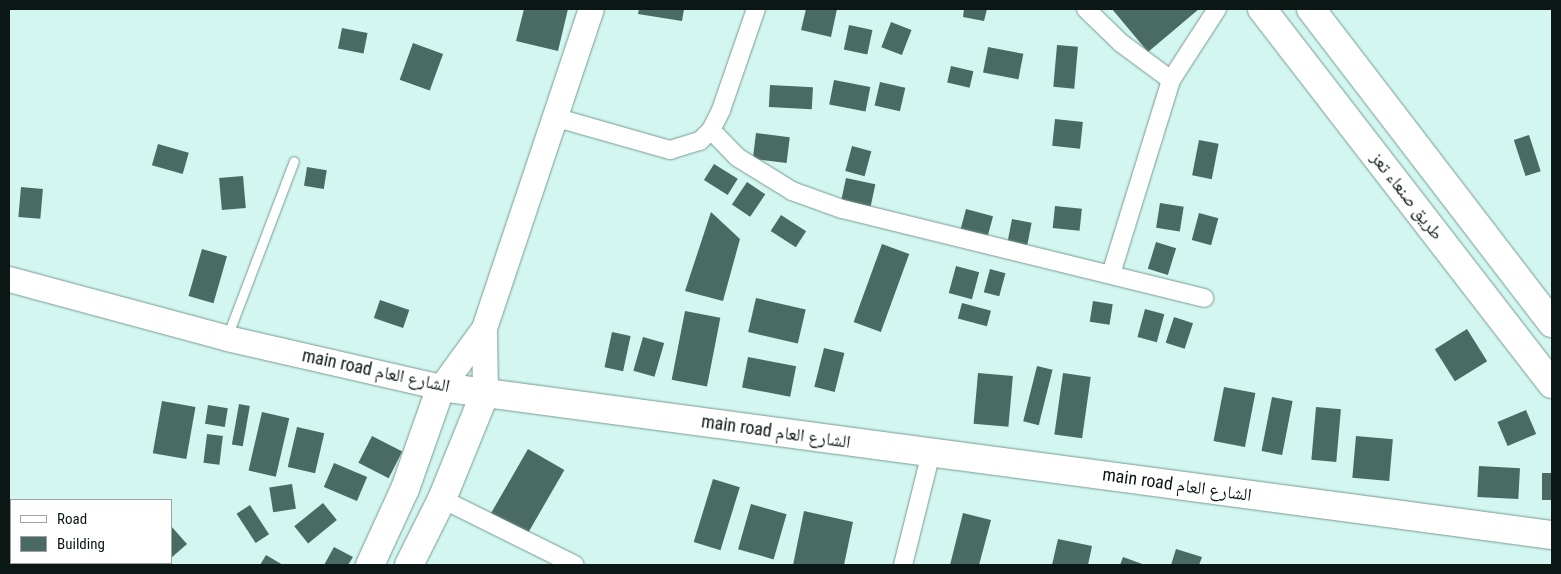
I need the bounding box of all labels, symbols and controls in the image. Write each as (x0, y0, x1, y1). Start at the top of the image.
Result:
street label: طريق صنعاء تعز (1366, 148, 1448, 244)
street label: main road الشارع العام (300, 345, 452, 397)
street label: main road الشارع العام (700, 411, 852, 453)
street label: main road الشارع العام (1101, 464, 1253, 506)
legend (10, 499, 172, 564)
text: Road (57, 510, 87, 528)
text: Building (57, 535, 105, 553)

